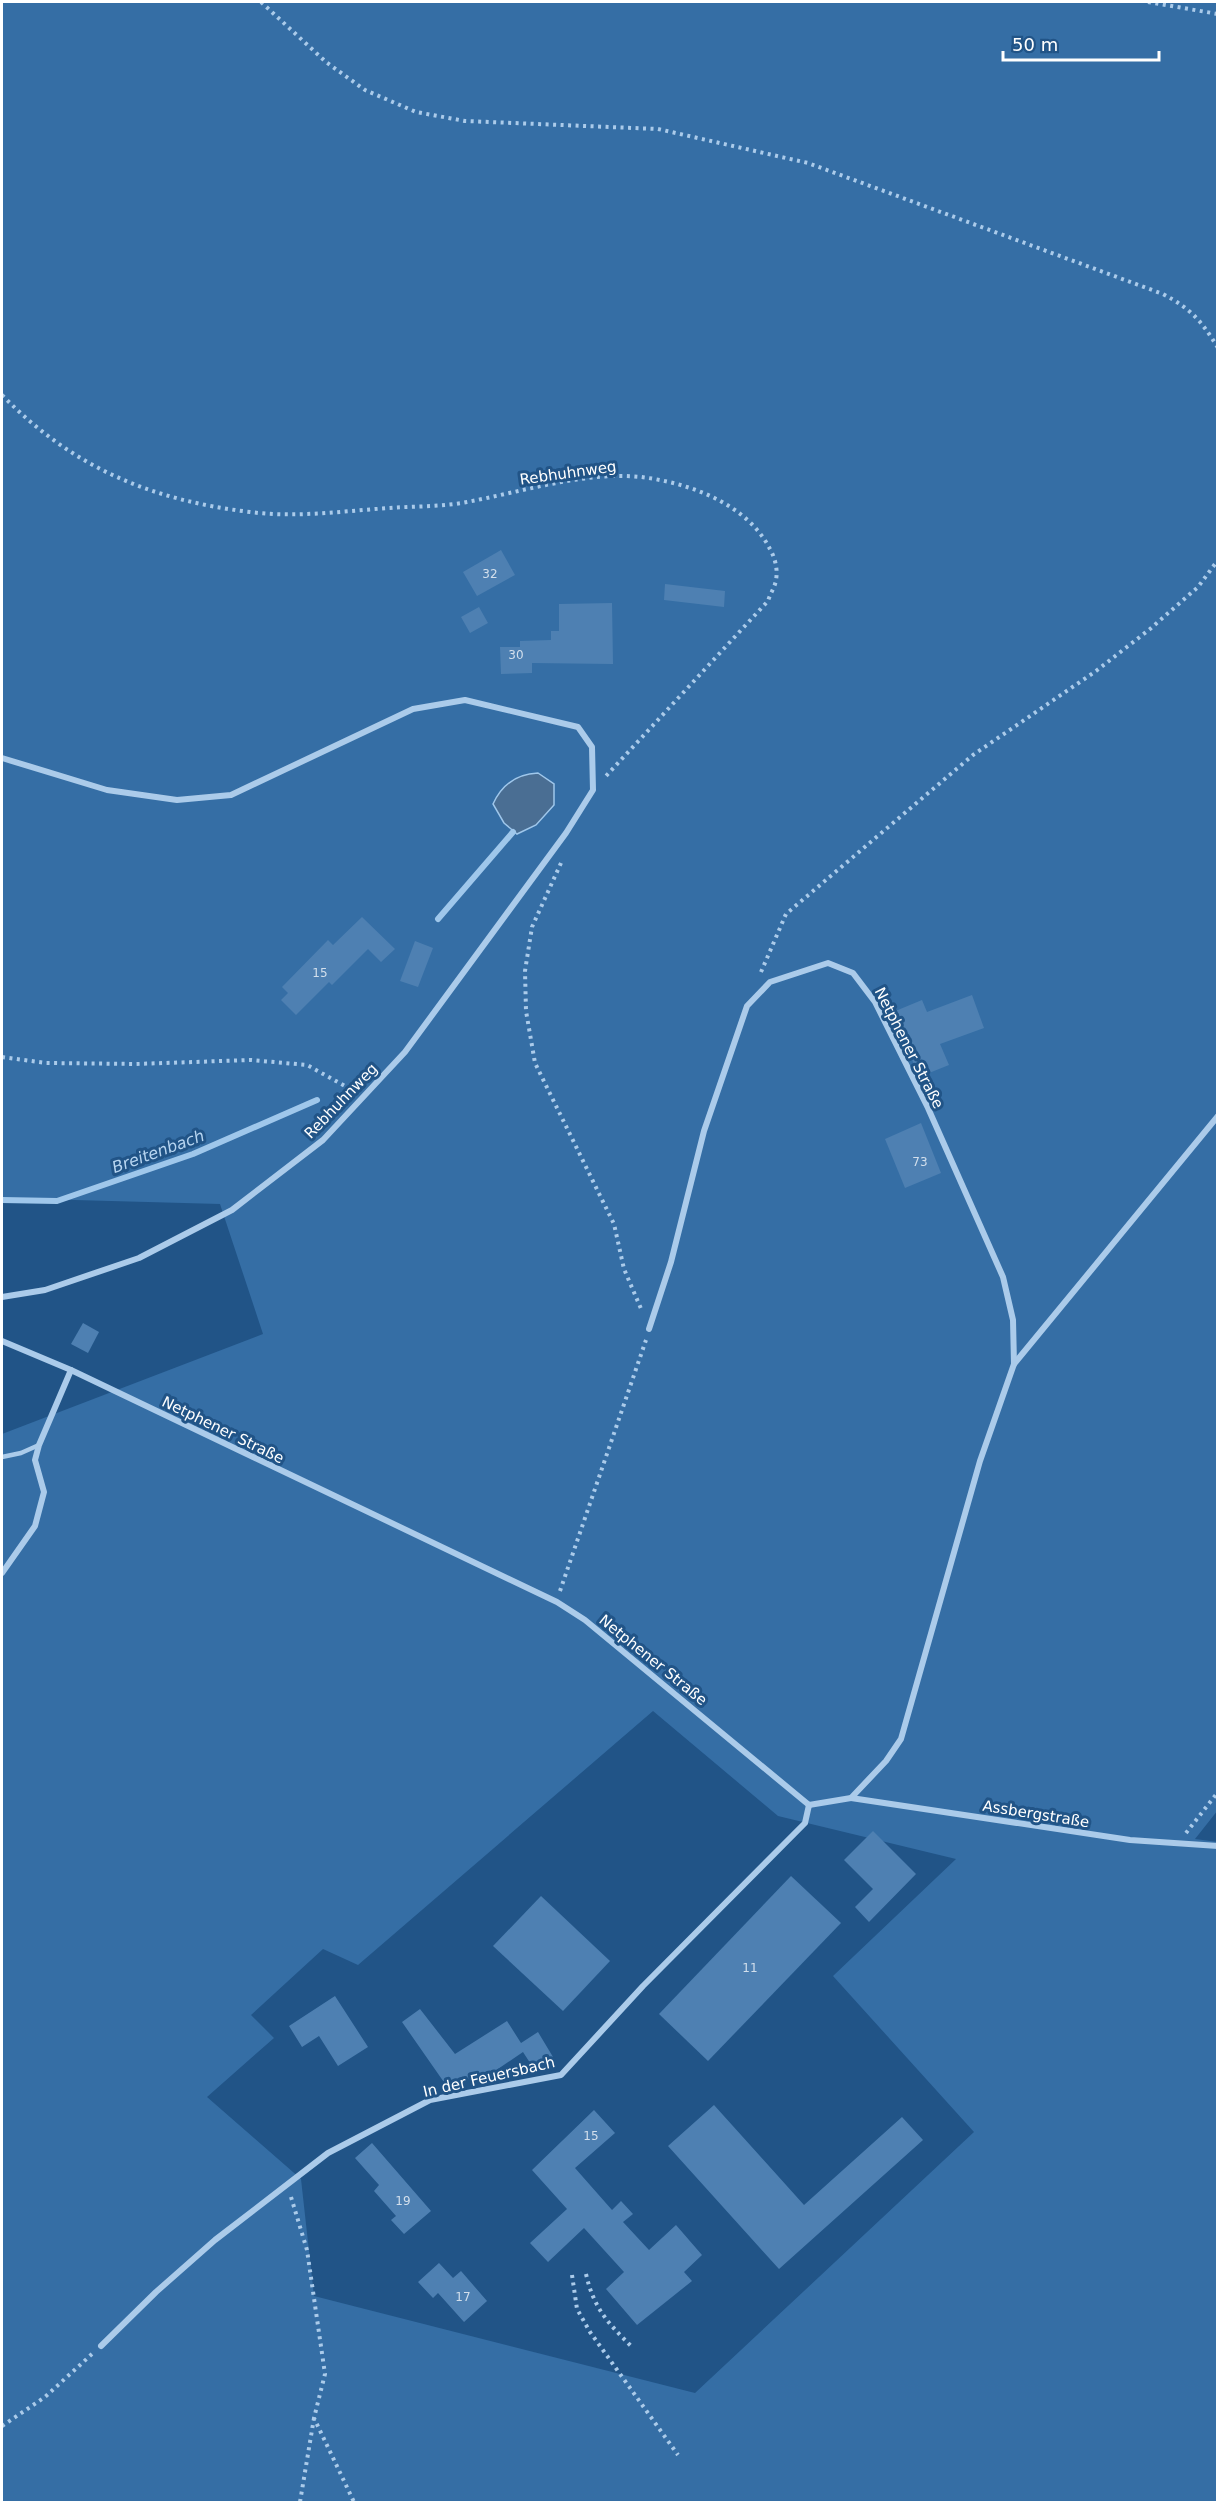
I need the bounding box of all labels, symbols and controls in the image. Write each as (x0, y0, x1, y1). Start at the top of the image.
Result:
scale bar (1003, 24, 1159, 62)
text: 50 m (1012, 34, 1058, 55)
street label: Rebhuhnweg (518, 457, 618, 489)
house number: 32 (482, 567, 498, 581)
house number: 30 (508, 648, 524, 662)
house number: 15 (312, 966, 328, 980)
street label: Netphener Straße (871, 984, 947, 1112)
street label: Rebhuhnweg (301, 1060, 381, 1142)
water label: Breitenbach (109, 1126, 207, 1177)
house number: 73 (912, 1155, 928, 1169)
street label: Netphener Straße (159, 1393, 287, 1467)
street label: Netphener Straße (595, 1611, 711, 1709)
street label: Assbergstraße (981, 1797, 1091, 1831)
house number: 11 (742, 1961, 758, 1975)
street label: In der Feuersbach (421, 2053, 557, 2101)
house number: 15 (583, 2129, 599, 2143)
house number: 19 (395, 2194, 411, 2208)
house number: 17 (455, 2290, 471, 2304)

